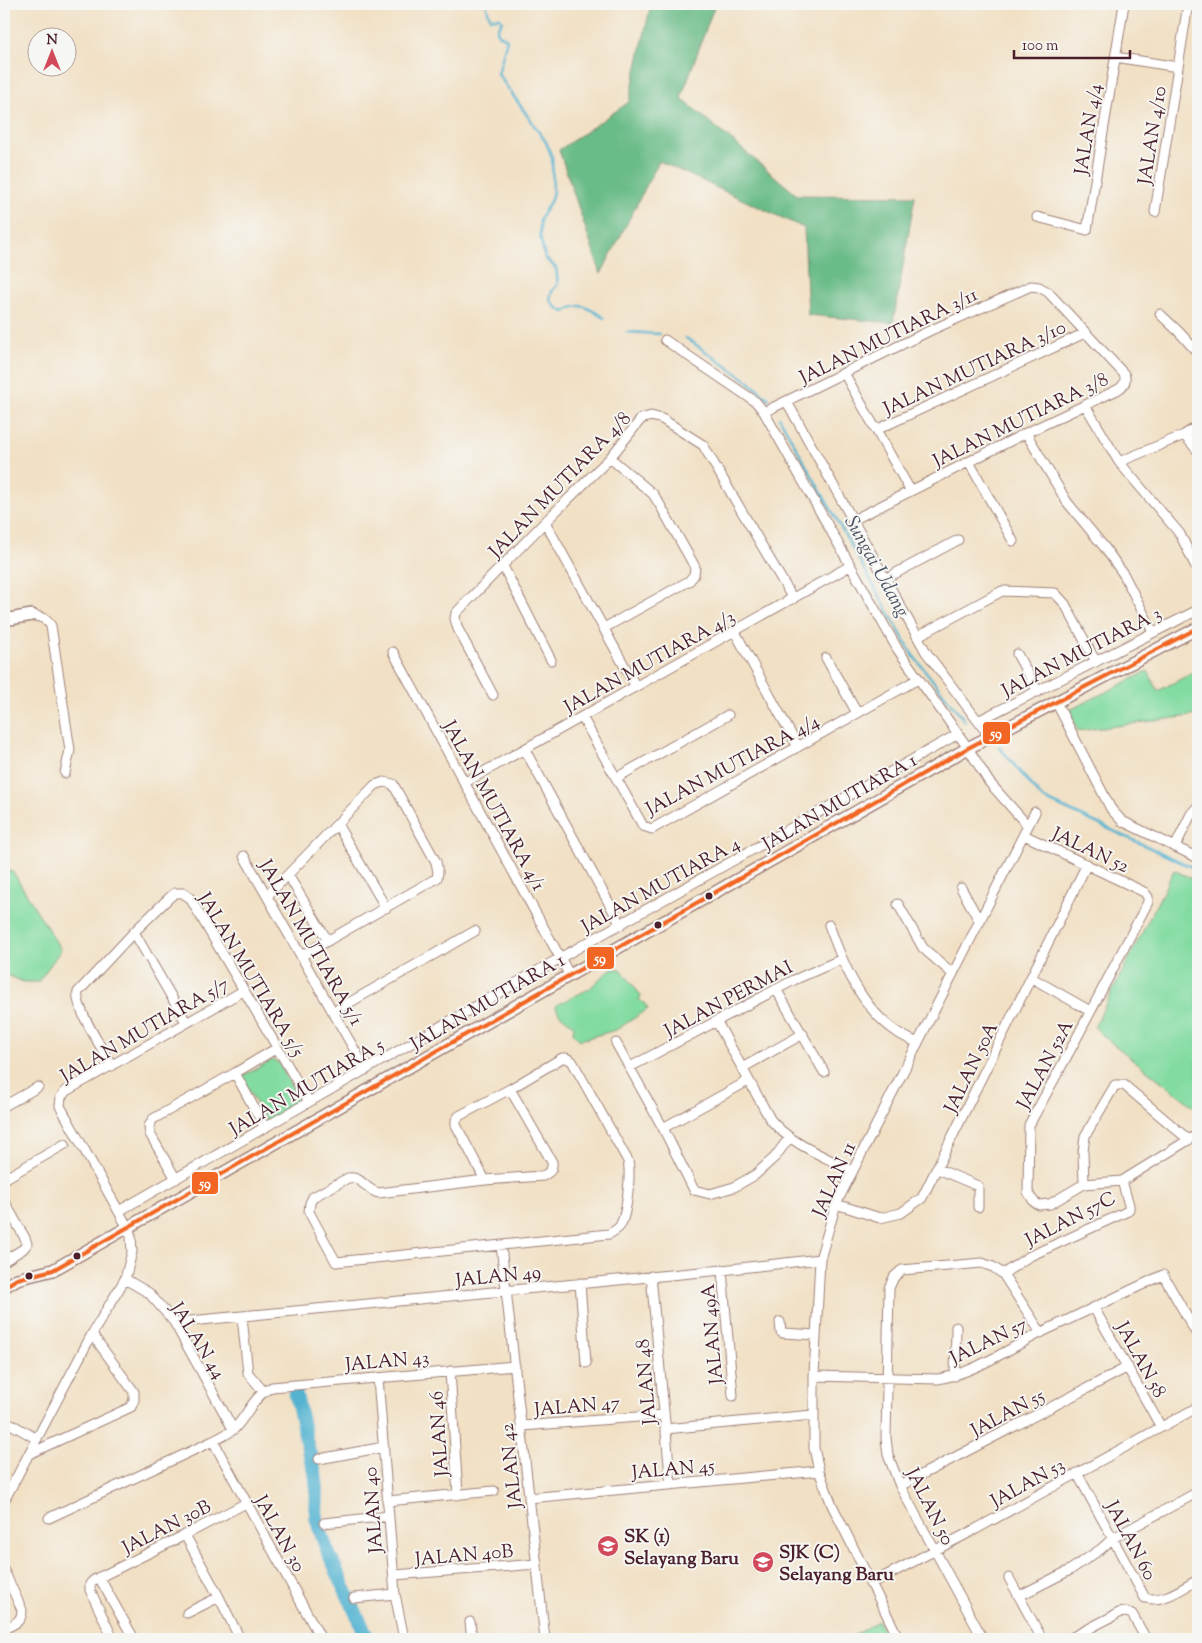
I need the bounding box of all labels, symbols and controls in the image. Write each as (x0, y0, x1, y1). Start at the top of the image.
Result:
north arrow (28, 28, 78, 78)
scale bar (1014, 28, 1131, 60)
text: N (46, 31, 58, 51)
text: 100 m (1022, 36, 1059, 57)
street label: JALAN 4/4 (1069, 81, 1110, 178)
street label: JALAN 4/10 (1132, 84, 1175, 188)
street label: JALAN MUTIARA 3/11 (795, 282, 983, 393)
street label: JALAN MUTIARA 3/10 (878, 315, 1071, 424)
street label: JALAN MUTIARA 3/8 (928, 367, 1113, 476)
street label: JALAN MUTIARA 4/8 (483, 407, 638, 566)
water label: Sungai Udang (836, 511, 916, 624)
street label: JALAN MUTIARA 3 (997, 601, 1167, 706)
street label: JALAN MUTIARA 4/3 (559, 605, 741, 722)
street label: JALAN MUTIARA 4/4 (641, 709, 825, 824)
street label: JALAN MUTIARA 4/1 (434, 715, 551, 897)
line badge: 59 (982, 721, 1011, 745)
text: 59 (989, 725, 1002, 745)
street label: JALAN MUTIARA 1 (757, 748, 923, 859)
street label: JALAN 52 (1046, 821, 1133, 881)
street label: JALAN MUTIARA 4 (576, 831, 746, 942)
street label: JALAN MUTIARA 5/1 (251, 854, 369, 1032)
street label: JALAN MUTIARA 5/5 (189, 887, 310, 1063)
unlabelled marker (704, 891, 714, 901)
unlabelled marker (653, 920, 663, 930)
line badge: 59 (586, 946, 615, 970)
street label: JALAN MUTIARA 1 (405, 948, 571, 1059)
text: 59 (593, 950, 606, 970)
street label: JALAN PERMAI (659, 955, 798, 1046)
street label: JALAN MUTIARA 5/7 (55, 972, 235, 1091)
street label: JALAN 52A (1011, 1015, 1081, 1116)
street label: JALAN 50A (938, 1018, 1006, 1119)
street label: JALAN MUTIARA 5 (224, 1033, 390, 1144)
street label: JALAN 11 (806, 1138, 864, 1223)
line badge: 59 (191, 1171, 219, 1195)
text: 59 (198, 1175, 211, 1195)
street label: JALAN 57C (1020, 1186, 1121, 1255)
unlabelled marker (72, 1251, 82, 1261)
street label: JALAN 49 (453, 1260, 542, 1295)
unlabelled marker (24, 1271, 34, 1281)
street label: JALAN 49A (696, 1282, 731, 1386)
street label: JALAN 44 (162, 1297, 231, 1385)
street label: JALAN 57 (945, 1312, 1033, 1373)
street label: JALAN 58 (1107, 1316, 1172, 1403)
street label: JALAN 48 (630, 1338, 665, 1427)
street label: JALAN 43 (343, 1345, 430, 1380)
street label: JALAN 55 (966, 1383, 1050, 1445)
street label: JALAN 46 (424, 1390, 457, 1479)
street label: JALAN 47 (532, 1390, 622, 1425)
street label: JALAN 42 (495, 1422, 530, 1511)
street label: JALAN 45 (630, 1453, 716, 1488)
street label: JALAN 53 (985, 1453, 1070, 1516)
street label: JALAN 50 (897, 1463, 960, 1551)
street label: JALAN 40 (358, 1466, 391, 1555)
street label: JALAN 30 (246, 1490, 311, 1578)
street label: JALAN 30B (117, 1494, 216, 1563)
street label: JALAN 60 (1097, 1496, 1162, 1586)
place label: SK (1) Selayang Baru (624, 1524, 739, 1573)
school or university icon: SK (1) Selayang Baru (596, 1534, 620, 1558)
street label: JALAN 40B (413, 1539, 514, 1574)
place label: SJK (C) Selayang Baru (779, 1540, 894, 1589)
school or university icon: SJK (C) Selayang Baru (751, 1550, 775, 1574)

